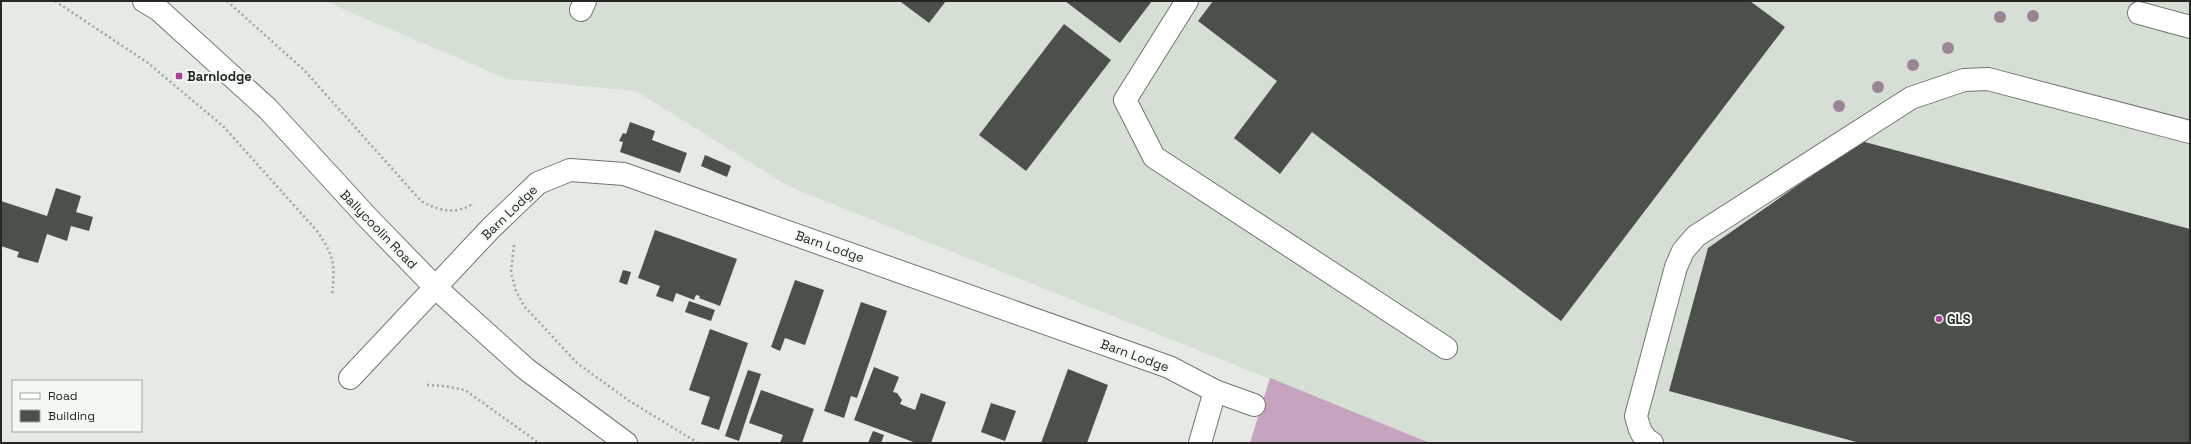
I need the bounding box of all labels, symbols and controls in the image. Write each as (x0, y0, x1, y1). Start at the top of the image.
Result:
place label: Barnlodge (187, 68, 252, 85)
marker: Barnlodge (174, 71, 184, 81)
street label: Barn Lodge (478, 181, 541, 243)
street label: Ballycoolin Road (336, 186, 421, 273)
street label: Barn Lodge (793, 227, 867, 266)
place label: GLS (1947, 311, 1971, 328)
marker: GLS (1934, 314, 1944, 324)
street label: Barn Lodge (1098, 335, 1171, 376)
legend (12, 380, 142, 432)
text: Road (48, 388, 77, 404)
text: Building (48, 408, 95, 424)

